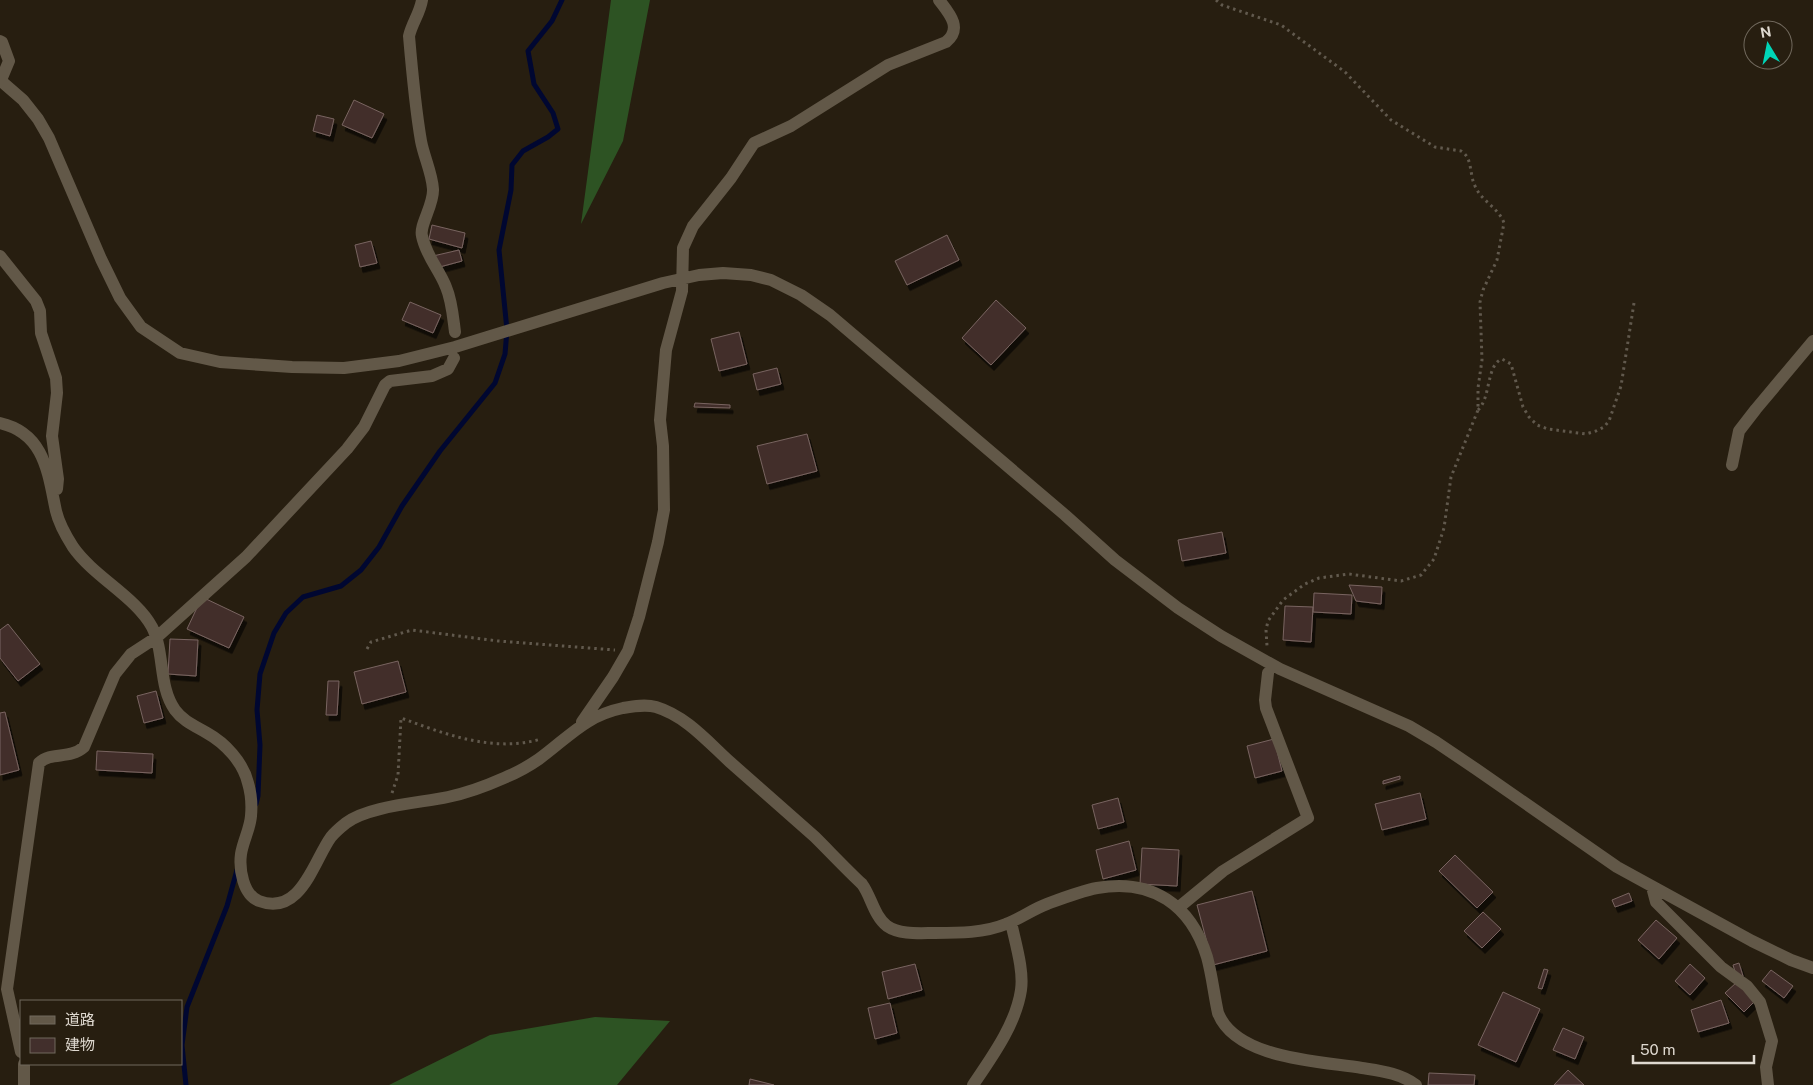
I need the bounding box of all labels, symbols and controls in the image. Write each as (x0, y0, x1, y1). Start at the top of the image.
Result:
north arrow (1743, 20, 1793, 70)
text: N (1759, 23, 1773, 41)
legend (20, 1000, 182, 1065)
text: 道路 (65, 1011, 95, 1028)
scale bar (1633, 1032, 1754, 1064)
text: 建物 (65, 1036, 95, 1053)
text: 50 m (1640, 1041, 1675, 1058)

